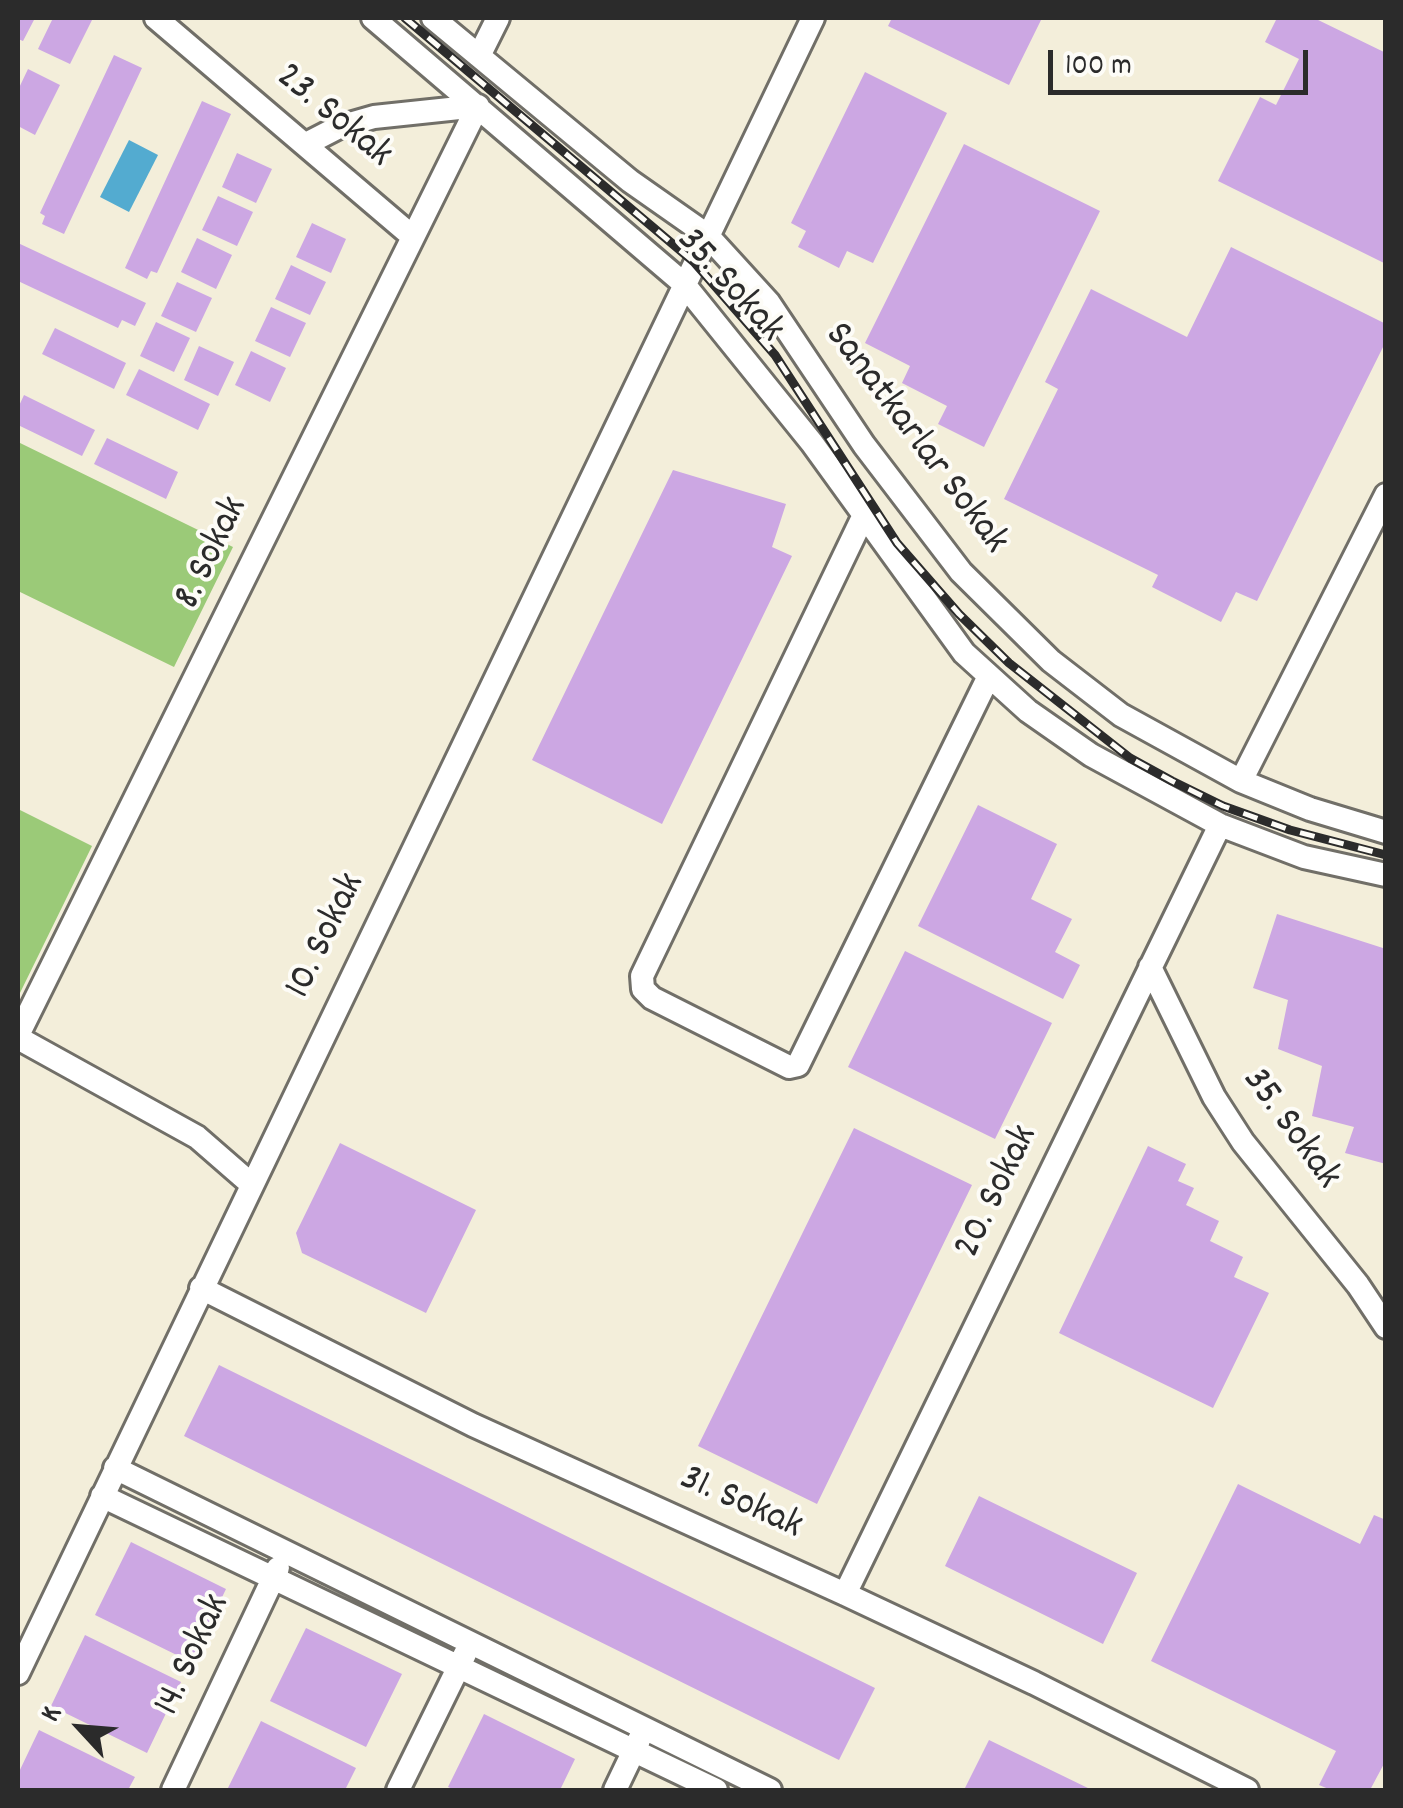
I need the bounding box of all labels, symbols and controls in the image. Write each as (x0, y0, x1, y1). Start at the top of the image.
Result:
scale bar (1053, 30, 1313, 92)
text: 100 m (1065, 46, 1132, 89)
street label: 23. Sokak (264, 55, 400, 181)
street label: 35. Sokak (664, 219, 792, 355)
street label: Sanatkarlar Sokak (811, 315, 1017, 565)
street label: 8. Sokak (166, 490, 262, 618)
street label: 10. Sokak (277, 867, 379, 1007)
street label: 35. Sokak (1229, 1060, 1349, 1200)
street label: 20. Sokak (946, 1119, 1052, 1267)
street label: 31. Sokak (671, 1457, 809, 1553)
street label: 14. Sokak (146, 1588, 244, 1724)
north arrow (30, 1678, 130, 1778)
text: K (32, 1700, 74, 1729)

